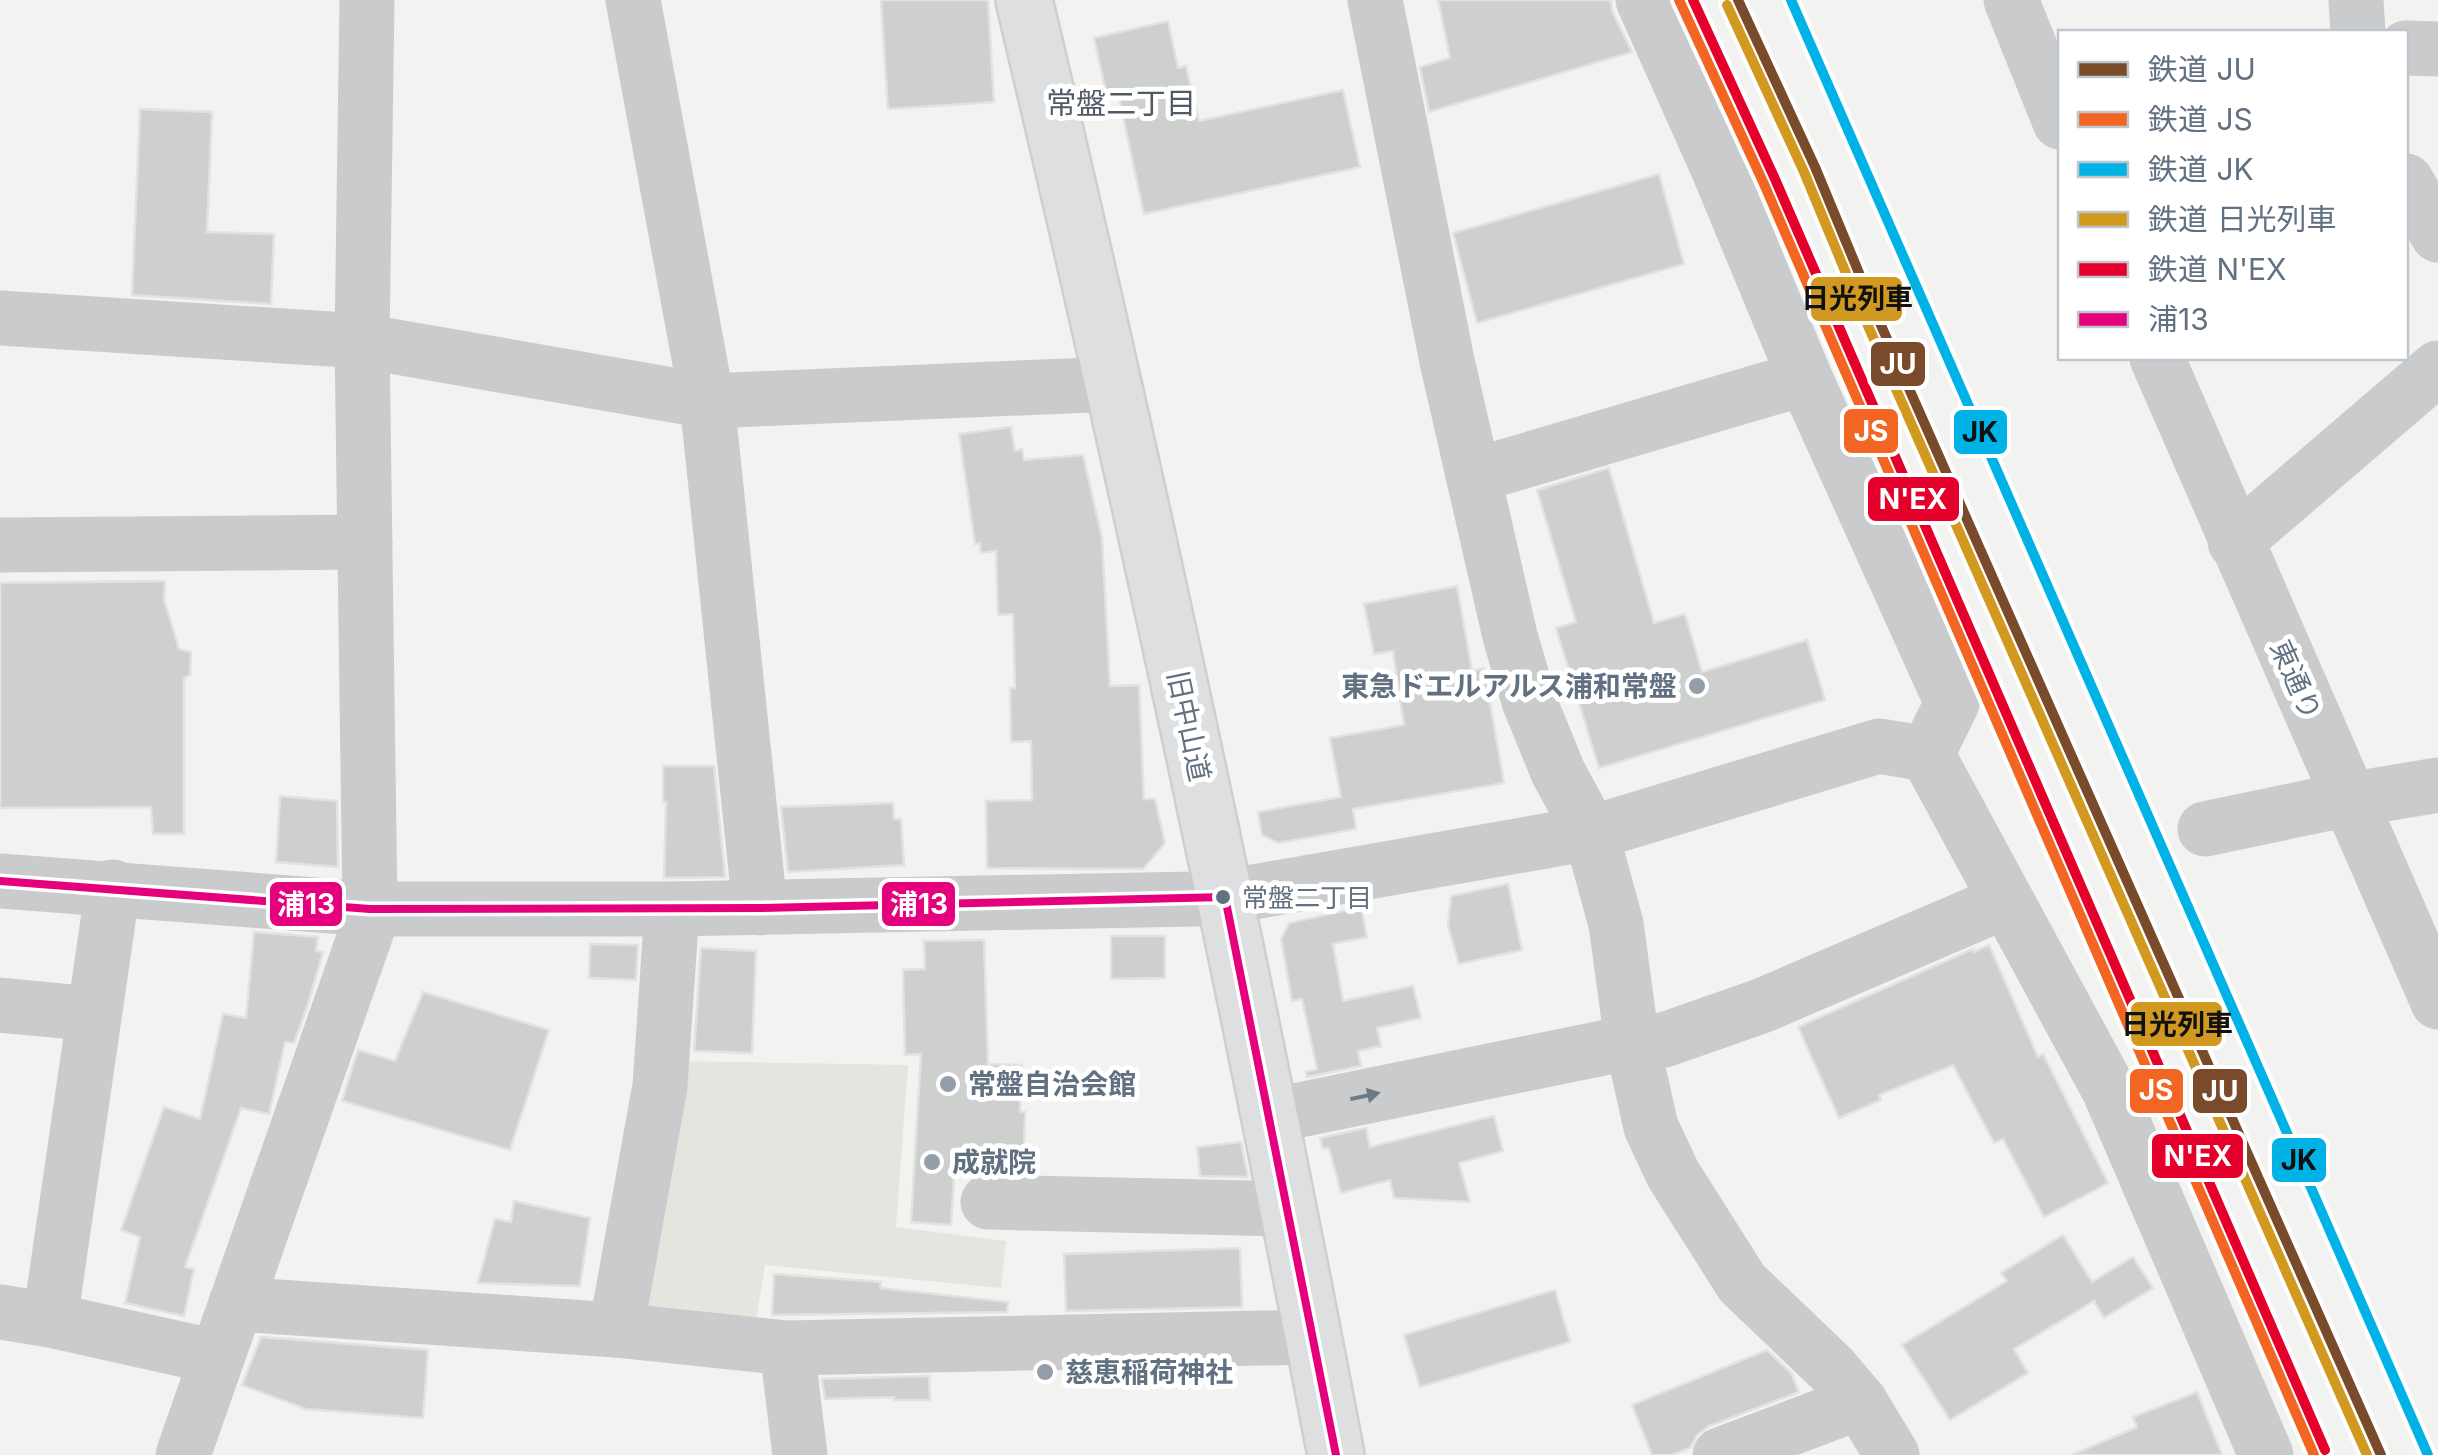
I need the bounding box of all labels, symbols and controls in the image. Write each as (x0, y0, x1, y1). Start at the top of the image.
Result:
legend (2058, 30, 2408, 360)
text: 鉄道 JU (2148, 51, 2256, 87)
district label: 常盤二丁目 (1046, 85, 1196, 121)
text: 鉄道 JS (2148, 101, 2253, 137)
text: 鉄道 JK (2148, 151, 2254, 187)
text: 鉄道 日光列車 (2148, 201, 2336, 237)
text: 鉄道 N'EX (2148, 251, 2287, 287)
line badge: 日光列車 (1809, 275, 1904, 323)
text: 日光列車 (1801, 281, 1913, 315)
text: 浦13 (2148, 301, 2209, 337)
line badge: JU (1869, 340, 1927, 388)
text: JU (1880, 347, 1916, 381)
line badge: JS (1842, 407, 1900, 455)
line badge: JK (1952, 408, 2009, 456)
text: JS (1854, 414, 1888, 448)
text: JK (1962, 415, 1998, 449)
line badge: N'EX (1866, 475, 1961, 523)
text: N'EX (1879, 482, 1947, 516)
street label: 東通り (2263, 635, 2329, 725)
street label: 旧中山道 (1161, 668, 1217, 784)
place label: 東急ドエルアルス浦和常盤 (1341, 669, 1677, 703)
marker: 東急ドエルアルス浦和常盤 (1686, 675, 1708, 697)
line badge: 浦13 (268, 880, 344, 928)
line badge: 浦13 (880, 880, 957, 928)
place label: 常盤二丁目 (1242, 882, 1372, 913)
text: 浦13 (277, 887, 335, 921)
text: 浦13 (890, 887, 948, 921)
marker: 常盤二丁目 (1213, 887, 1233, 907)
line badge: 日光列車 (2129, 1000, 2224, 1048)
text: 日光列車 (2121, 1007, 2233, 1041)
place label: 常盤自治会館 (968, 1067, 1136, 1101)
line badge: JS (2128, 1067, 2185, 1115)
line badge: JU (2191, 1067, 2249, 1115)
marker: 常盤自治会館 (937, 1073, 959, 1095)
text: JS (2139, 1073, 2173, 1107)
text: JU (2202, 1074, 2238, 1108)
one-way arrow (1350, 1088, 1381, 1104)
line badge: N'EX (2150, 1132, 2245, 1180)
line badge: JK (2270, 1136, 2328, 1184)
text: N'EX (2164, 1139, 2232, 1173)
text: JK (2281, 1143, 2317, 1177)
place label: 成就院 (952, 1145, 1036, 1179)
marker: 成就院 (921, 1151, 943, 1173)
place label: 慈恵稲荷神社 (1065, 1355, 1233, 1389)
marker: 慈恵稲荷神社 (1034, 1361, 1056, 1383)

